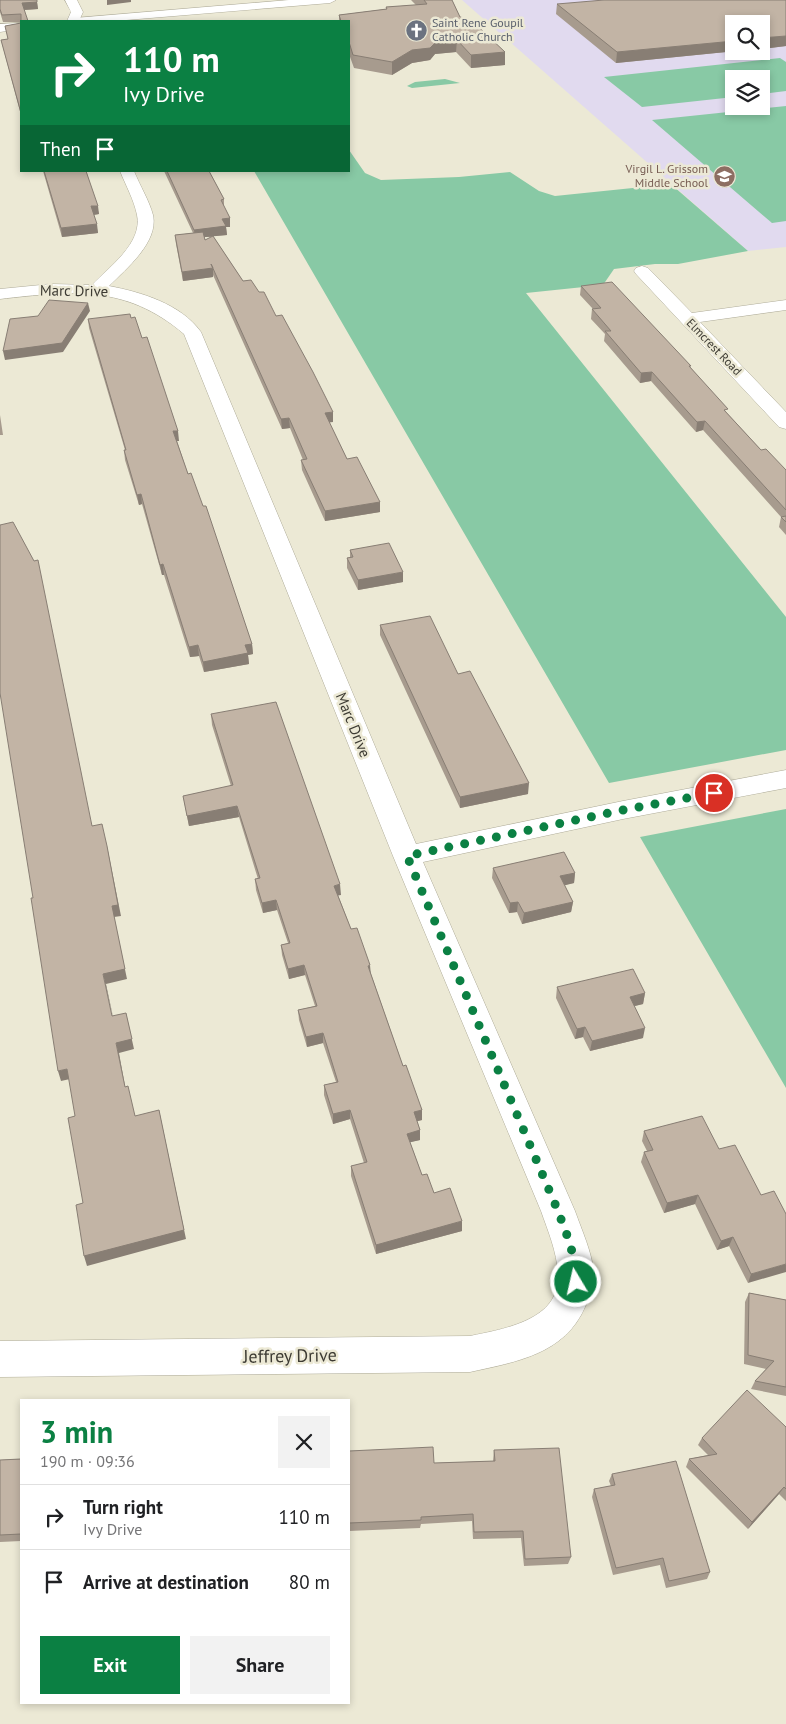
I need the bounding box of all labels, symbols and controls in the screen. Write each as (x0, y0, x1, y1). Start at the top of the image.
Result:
place label: Saint Rene Goupil Catholic Church (432, 15, 524, 44)
map controls (725, 15, 770, 115)
button: search (725, 15, 770, 60)
church icon: Saint Rene Goupil Catholic Church (404, 18, 428, 42)
text: 110 m (123, 36, 220, 82)
icon: right (40, 40, 105, 105)
button: layers (725, 70, 770, 115)
text: Ivy Drive (123, 80, 205, 108)
icon: arrive (91, 135, 119, 163)
text: Then (40, 137, 81, 161)
place label: Virgil L. Grissom Middle School (625, 161, 708, 190)
school or university icon: Virgil L. Grissom Middle School (712, 164, 736, 188)
street label: Marc Drive (40, 280, 108, 301)
street label: Elmcrest Road (684, 315, 745, 378)
street label: Marc Drive (332, 690, 375, 760)
pin (693, 772, 735, 814)
icon: arrive (700, 779, 728, 807)
position arrow (549, 1255, 601, 1307)
street label: Jeffrey Drive (242, 1343, 337, 1368)
text: 3 min (40, 1412, 113, 1451)
button: close (278, 1416, 330, 1468)
text: 190 m · 09:36 (40, 1451, 135, 1471)
text: Turn right (83, 1495, 163, 1519)
icon: right (40, 1503, 68, 1531)
text: 110 m (278, 1505, 330, 1529)
text: Ivy Drive (83, 1519, 143, 1539)
icon: arrive (40, 1568, 68, 1596)
text: Arrive at destination (83, 1570, 249, 1594)
text: 80 m (289, 1570, 330, 1594)
button: Exit (40, 1636, 180, 1694)
button: Share (190, 1636, 330, 1694)

